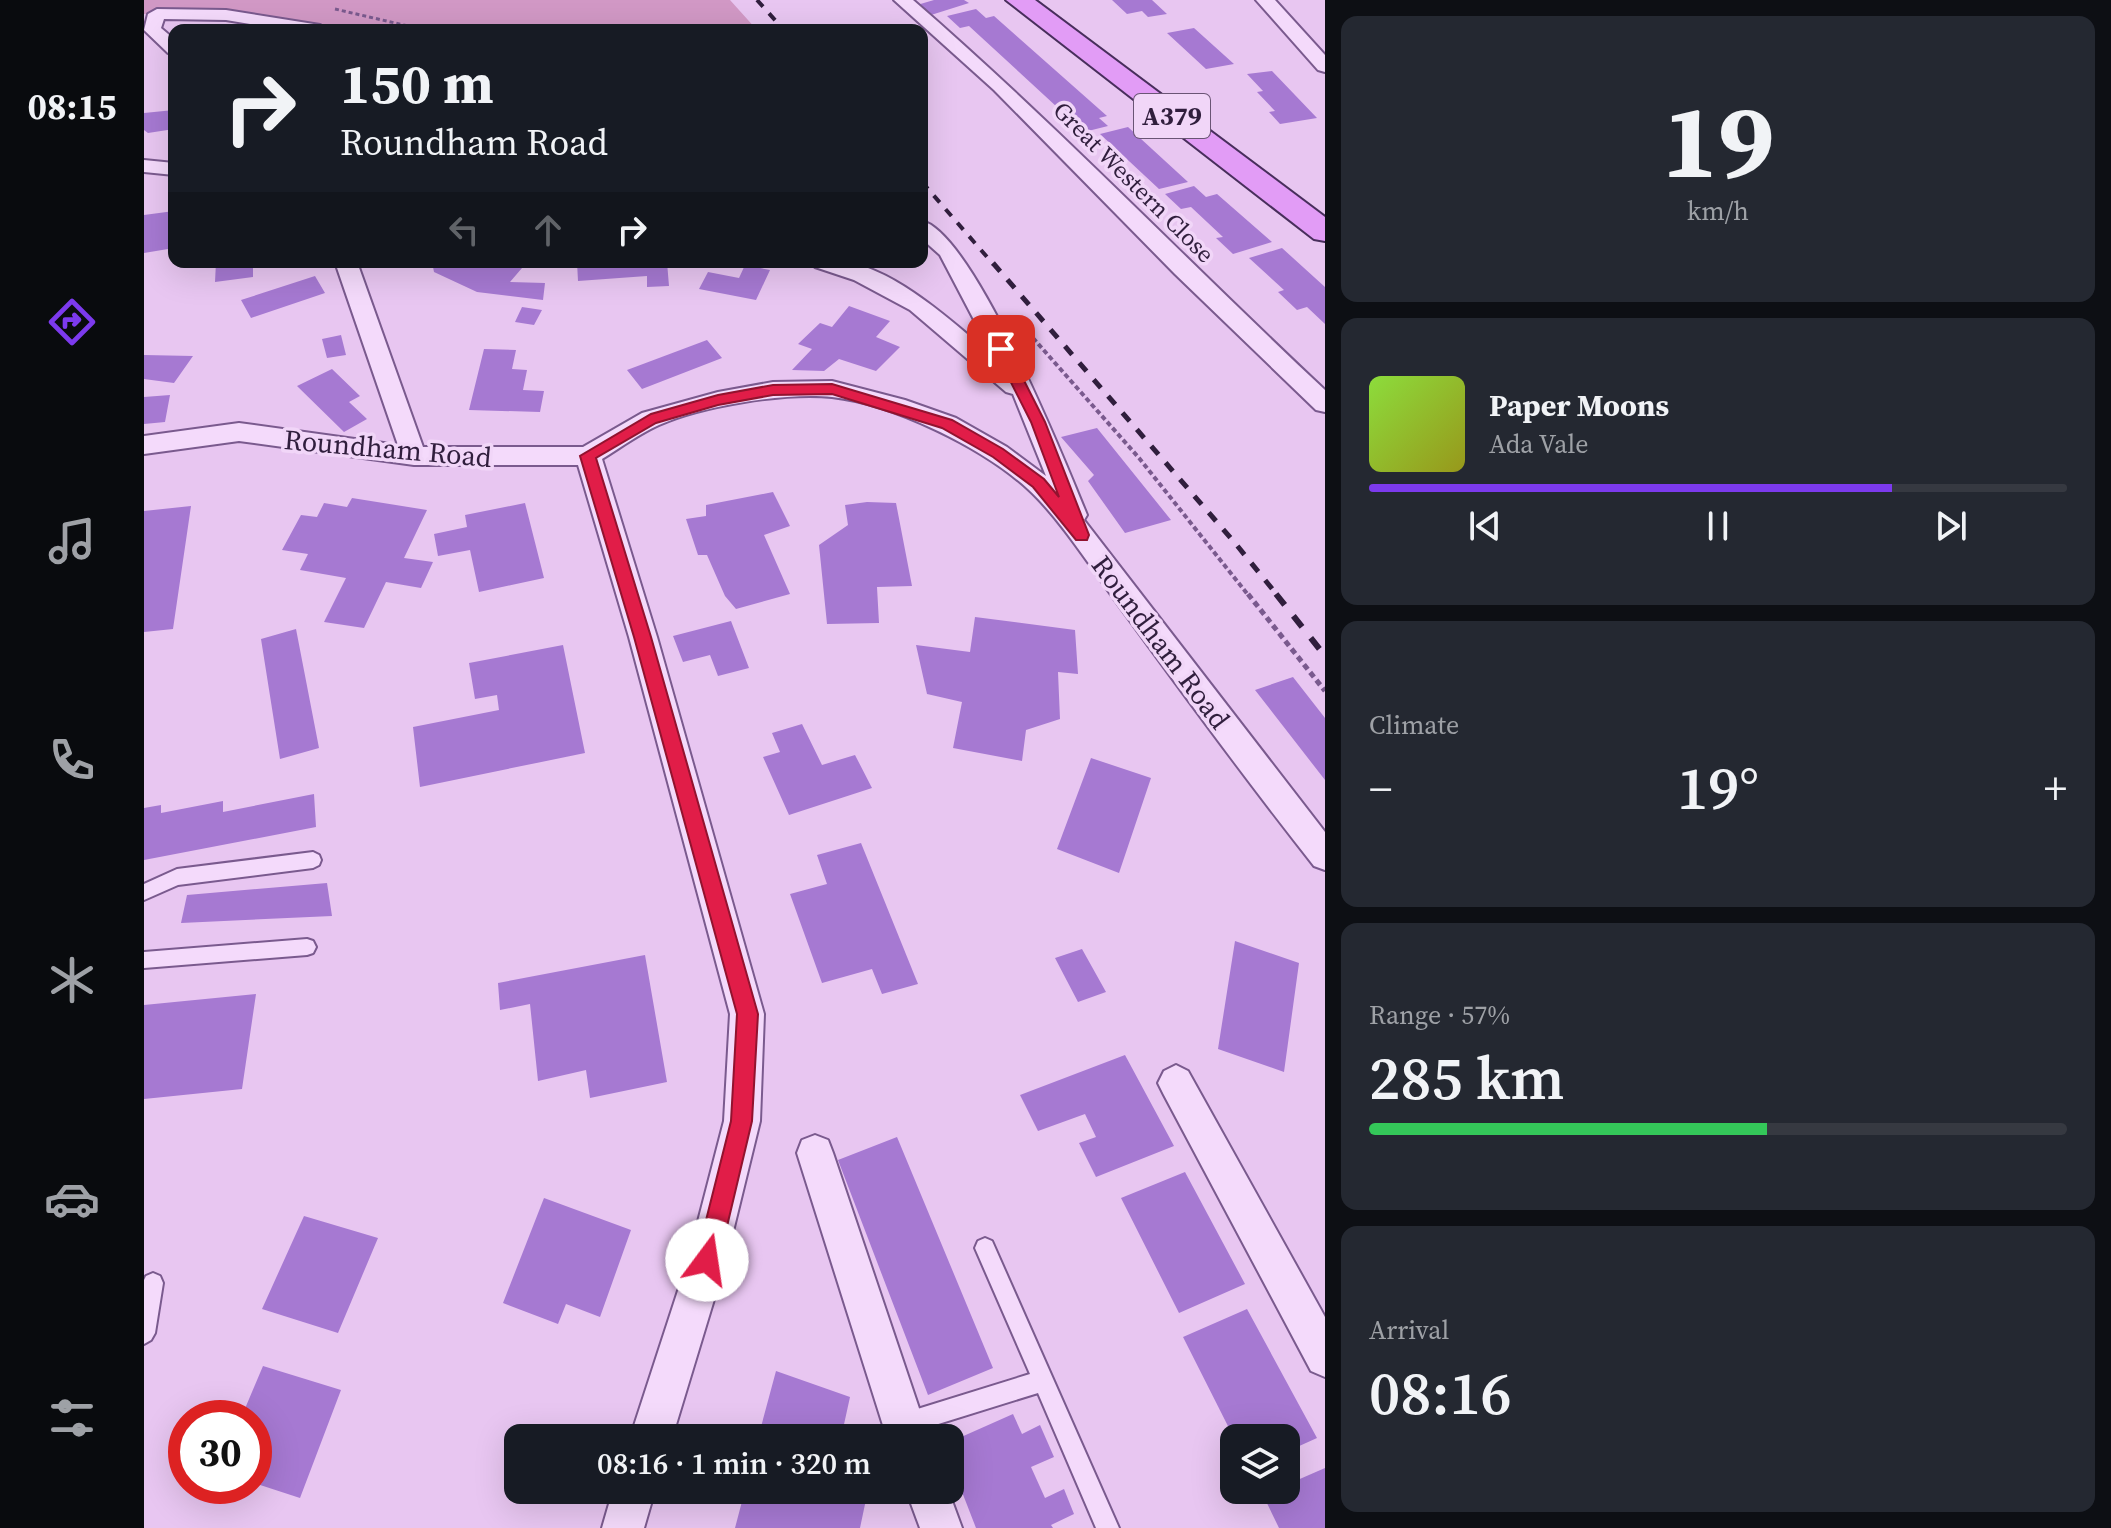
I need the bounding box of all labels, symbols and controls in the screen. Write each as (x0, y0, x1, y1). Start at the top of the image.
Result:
text: 150 m (340, 45, 494, 122)
icon: right (208, 56, 312, 160)
text: 19 (1662, 69, 1774, 212)
text: 08:15 (28, 82, 116, 131)
street label: Great Western Close (1046, 94, 1222, 270)
road number: A379 (1134, 94, 1210, 138)
text: Roundham Road (340, 118, 608, 167)
text: km/h (1687, 193, 1749, 229)
icon: left (442, 208, 486, 252)
icon: ahead (526, 208, 570, 252)
icon: right (610, 208, 654, 252)
icon: directions (44, 294, 100, 350)
pin (967, 315, 1035, 383)
icon: arrive (979, 327, 1023, 371)
text: Paper Moons (1489, 385, 1669, 426)
street label: Roundham Road (283, 420, 494, 476)
text: Ada Vale (1489, 426, 1588, 462)
icon: previous (1463, 504, 1507, 548)
icon: pause (1696, 504, 1740, 548)
icon: next (1929, 504, 1973, 548)
icon: music (44, 513, 100, 569)
street label: Roundham Road (1083, 547, 1239, 737)
text: Climate (1369, 707, 1459, 743)
icon: phone (44, 732, 100, 788)
text: 19° (1677, 747, 1759, 829)
text: − (1369, 758, 1392, 819)
text: + (2044, 758, 2067, 819)
icon: climate (44, 952, 100, 1008)
text: Range · 57% (1369, 997, 1510, 1033)
text: 285 km (1369, 1037, 1565, 1119)
icon: car (44, 1171, 100, 1227)
position arrow (665, 1218, 749, 1302)
text: Arrival (1369, 1312, 1449, 1348)
text: 08:16 (1369, 1352, 1512, 1434)
icon: filters (44, 1390, 100, 1446)
speed limit sign: 30 (168, 1400, 272, 1504)
map controls (1220, 1424, 1300, 1504)
button: layers (1220, 1424, 1300, 1504)
text: 08:16 · 1 min · 320 m (597, 1443, 871, 1484)

